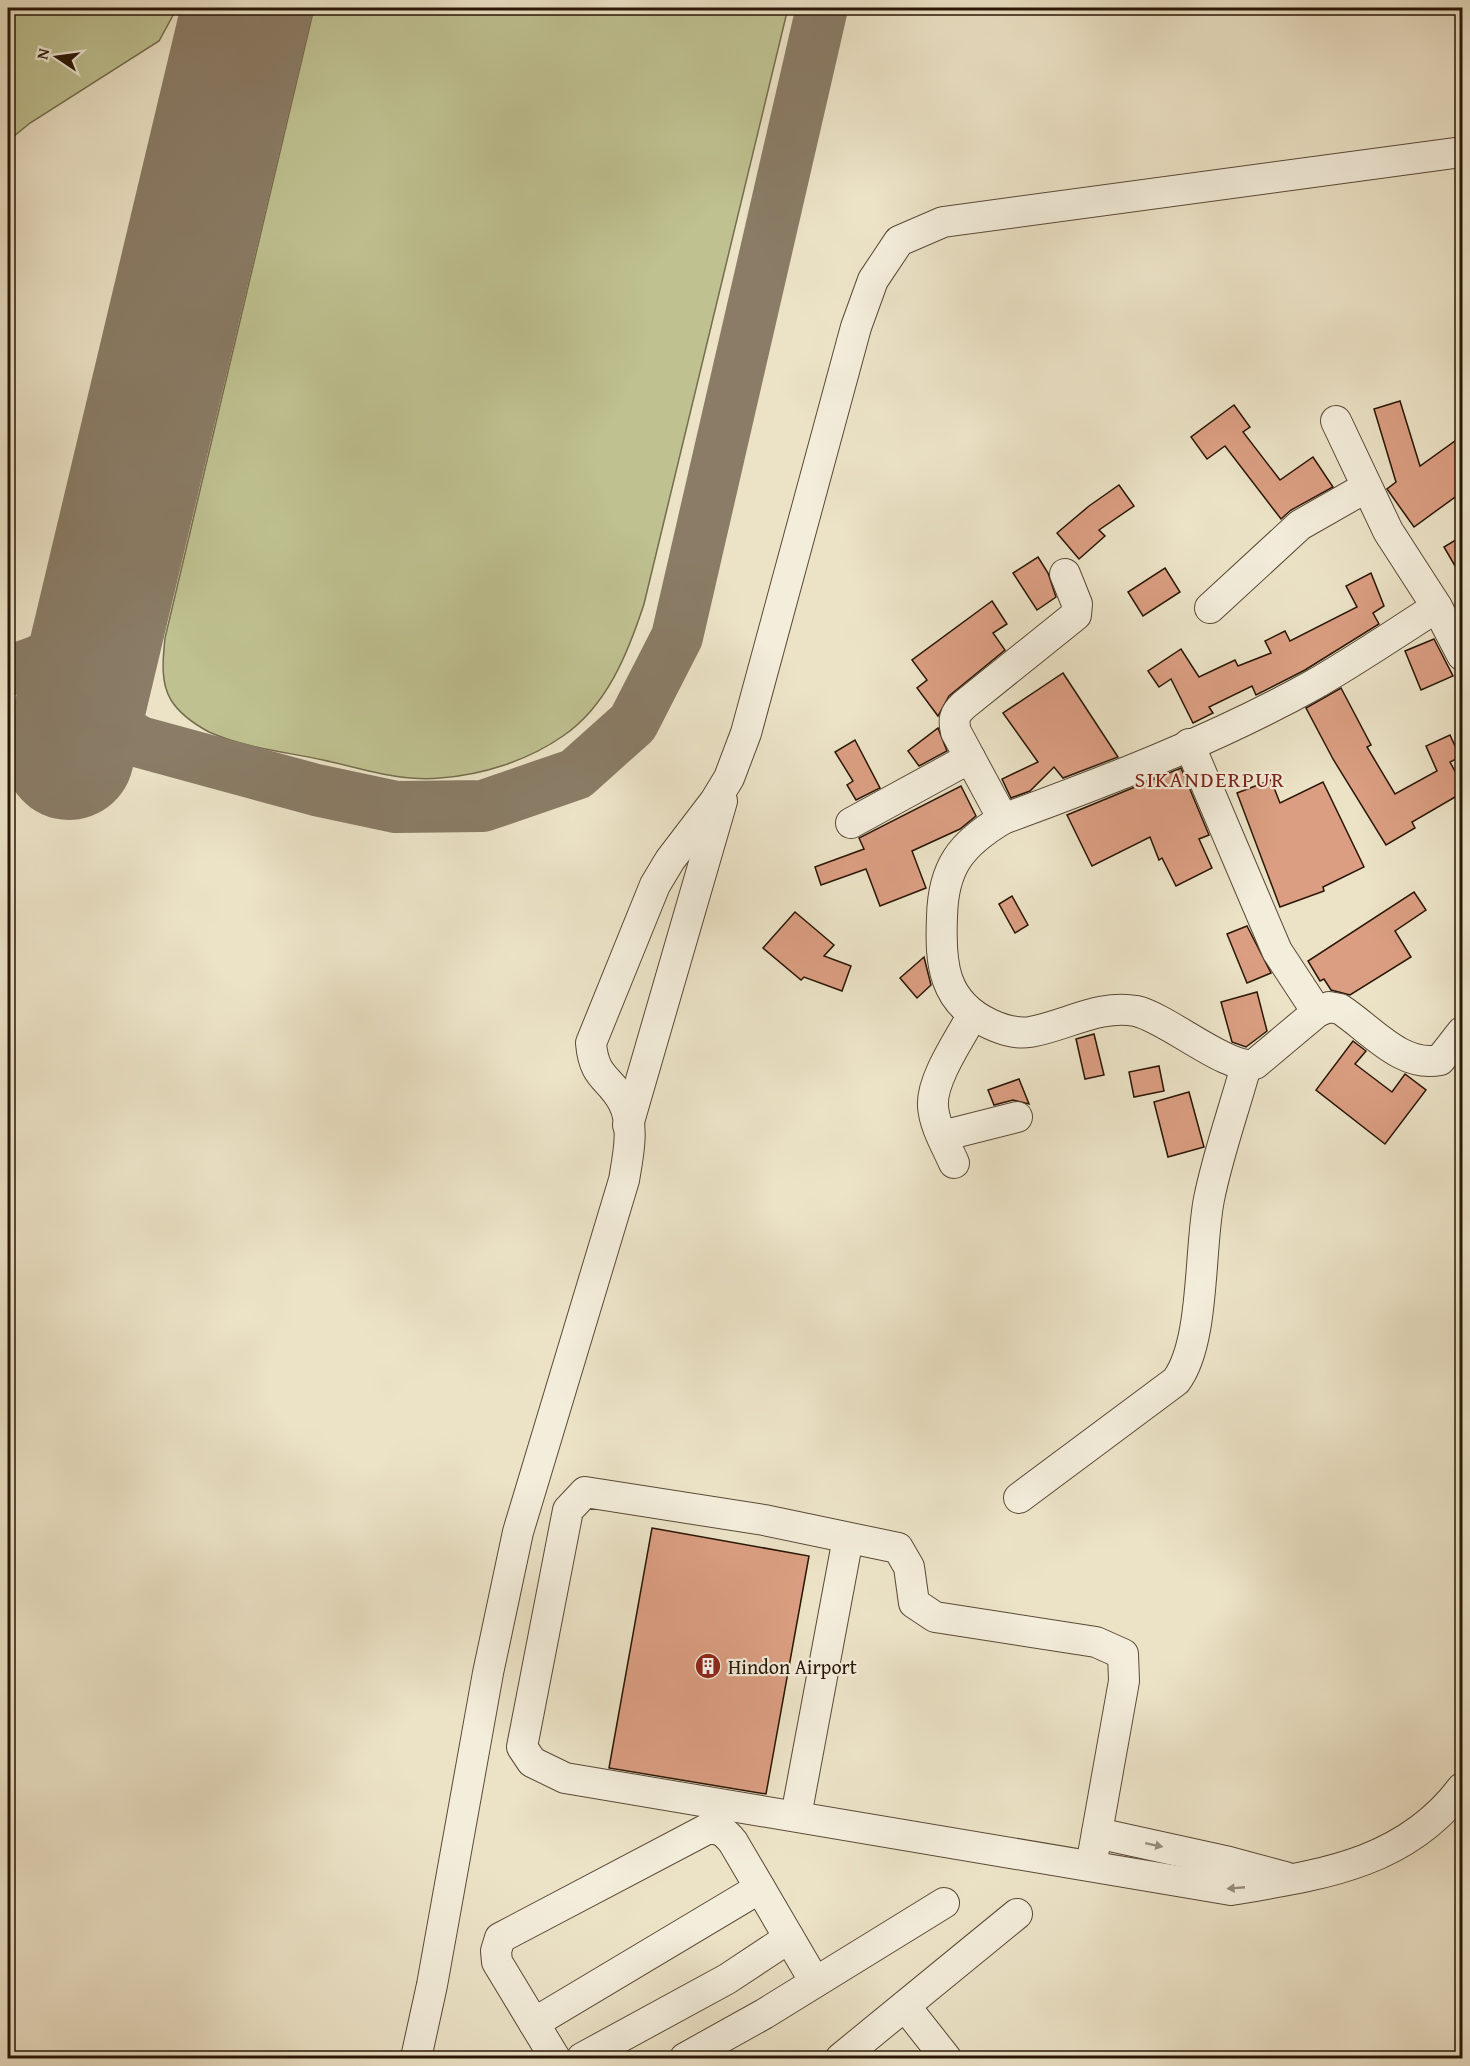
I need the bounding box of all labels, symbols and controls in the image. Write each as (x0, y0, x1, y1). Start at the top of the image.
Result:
north arrow (27, 27, 87, 87)
text: N (29, 45, 55, 62)
district label: SIKANDERPUR (1135, 763, 1285, 795)
building icon: Hindon Airport (693, 1651, 723, 1681)
place label: Hindon Airport (728, 1652, 857, 1681)
one-way arrow (1145, 1841, 1164, 1851)
one-way arrow (1226, 1883, 1245, 1893)

